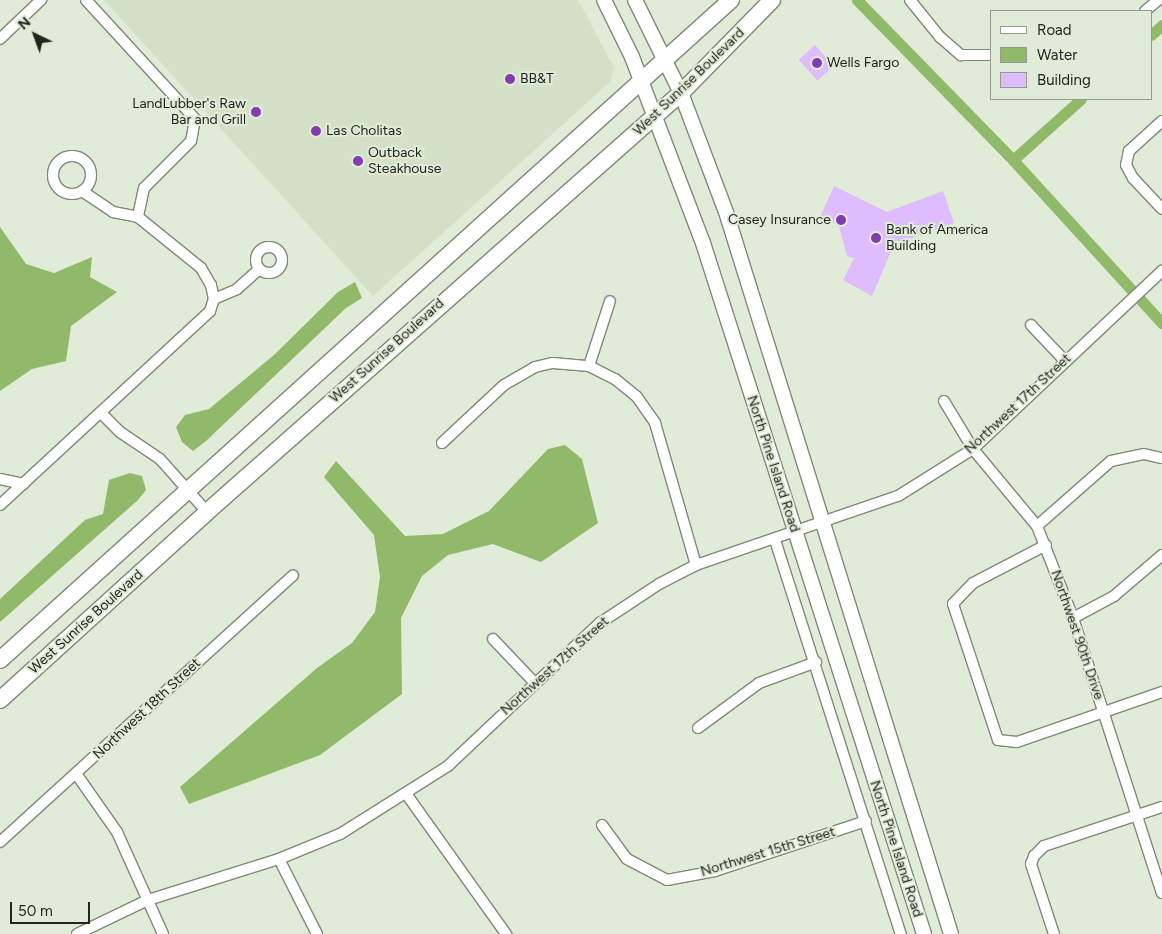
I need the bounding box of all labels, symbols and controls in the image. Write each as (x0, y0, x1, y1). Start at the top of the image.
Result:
north arrow (10, 10, 60, 60)
legend (990, 10, 1152, 100)
text: N (15, 14, 34, 33)
text: Road (1037, 21, 1072, 39)
street label: West Sunrise Boulevard (630, 25, 748, 139)
text: Water (1037, 46, 1077, 64)
place label: Wells Fargo (827, 55, 899, 71)
marker: Wells Fargo (811, 57, 823, 69)
place label: BB&T (520, 71, 554, 87)
text: Building (1037, 71, 1091, 89)
marker: BB&T (504, 73, 516, 85)
place label: LandLubber's Raw Bar and Grill (132, 96, 246, 128)
marker: LandLubber's Raw Bar and Grill (250, 106, 262, 118)
place label: Las Cholitas (326, 123, 402, 139)
marker: Las Cholitas (310, 125, 322, 137)
place label: Outback Steakhouse (368, 145, 441, 178)
marker: Outback Steakhouse (352, 155, 364, 167)
place label: Casey Insurance (728, 212, 831, 228)
marker: Casey Insurance (835, 214, 847, 226)
place label: Bank of America Building (886, 222, 988, 254)
marker: Bank of America Building (870, 232, 882, 244)
street label: West Sunrise Boulevard (326, 295, 448, 407)
street label: Northwest 17th Street (961, 350, 1075, 458)
street label: North Pine Island Road (743, 394, 803, 534)
street label: West Sunrise Boulevard (25, 566, 147, 678)
street label: Northwest 90th Drive (1047, 568, 1107, 702)
street label: Northwest 17th Street (498, 613, 612, 719)
street label: Northwest 18th Street (90, 655, 204, 763)
street label: North Pine Island Road (866, 779, 926, 919)
street label: Northwest 15th Street (699, 823, 837, 881)
scale bar (12, 892, 92, 924)
text: 50 m (18, 902, 53, 920)

